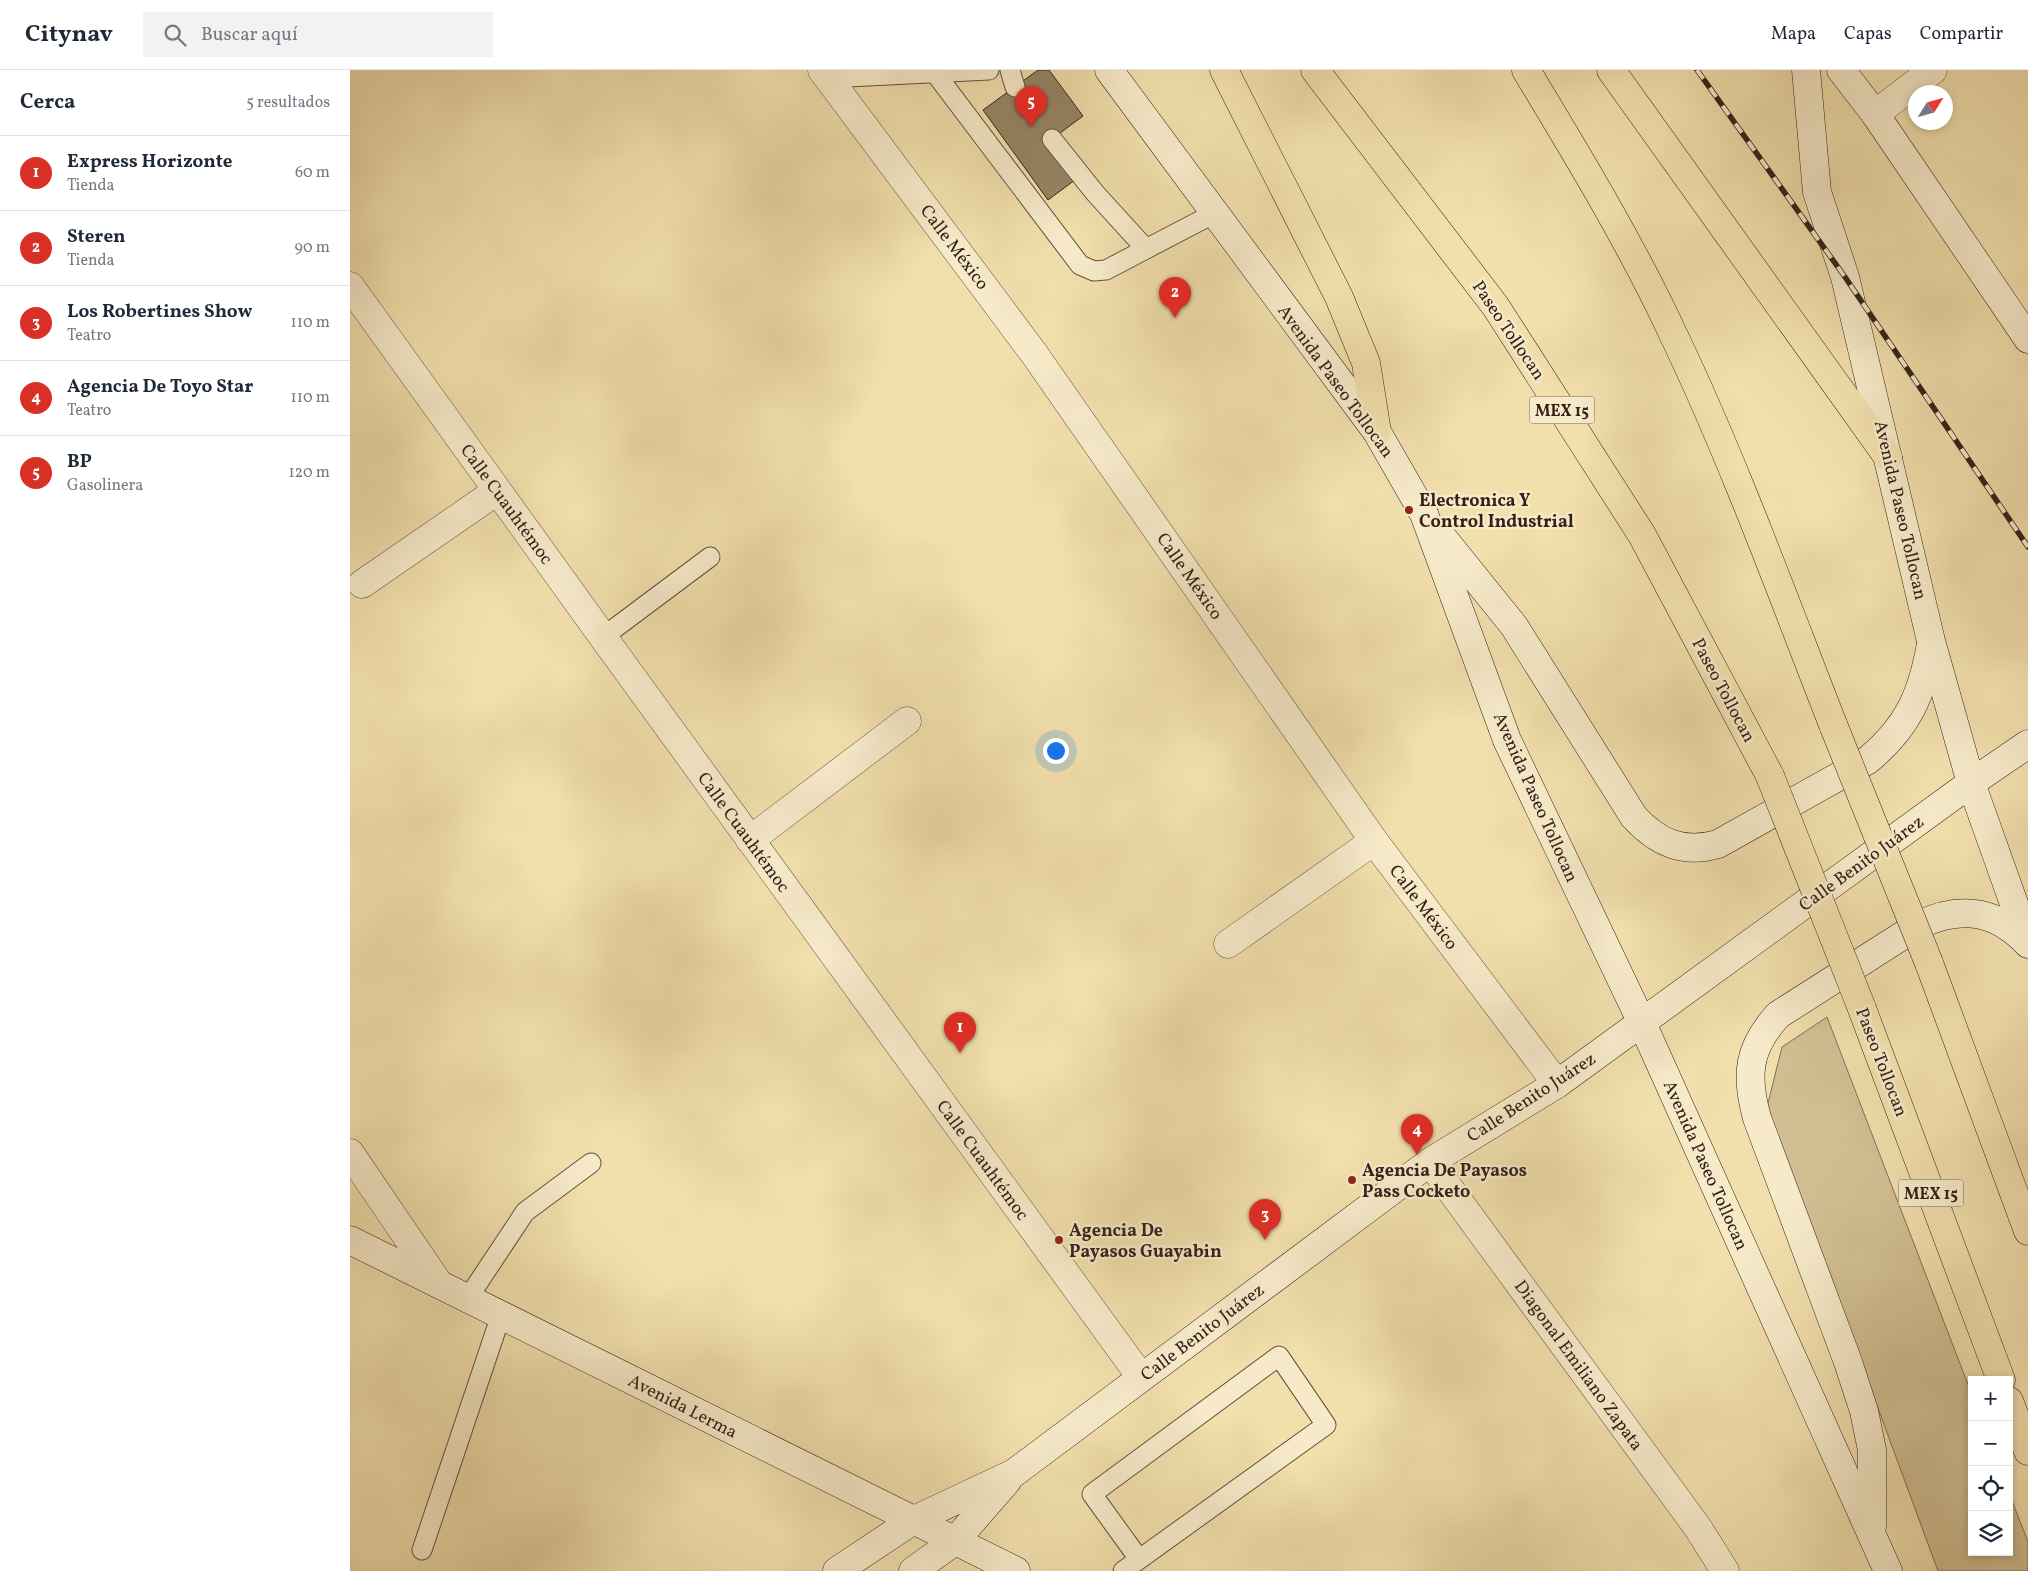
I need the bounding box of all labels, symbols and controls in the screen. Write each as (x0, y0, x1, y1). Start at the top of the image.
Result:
search box (143, 12, 493, 57)
text: Citynav (25, 18, 113, 52)
icon: search (161, 21, 189, 49)
text: Buscar aquí (201, 22, 298, 48)
text: Mapa (1771, 22, 1816, 47)
text: Capas (1844, 22, 1892, 47)
text: Compartir (1920, 22, 2003, 47)
north arrow (1908, 85, 1953, 130)
pin: 5 (1015, 86, 1047, 127)
text: Cerca (20, 88, 75, 117)
text: 5 resultados (246, 92, 330, 114)
text: Express Horizonte (67, 149, 233, 175)
text: 1 (33, 162, 39, 184)
text: 60 m (295, 162, 330, 184)
text: Tienda (67, 175, 115, 197)
street label: Calle México (913, 200, 994, 296)
text: Steren (67, 224, 126, 250)
text: 2 (32, 237, 40, 259)
text: 90 m (294, 237, 330, 259)
text: Tienda (67, 250, 115, 272)
street label: Paseo Tollocan (1465, 276, 1550, 386)
pin: 2 (1159, 277, 1191, 318)
text: Los Robertines Show (67, 299, 252, 325)
street label: Avenida Paseo Tollocan (1271, 300, 1399, 464)
text: 3 (32, 312, 40, 334)
text: 110 m (291, 312, 330, 334)
text: Teatro (67, 325, 111, 347)
text: Agencia De Toyo Star (67, 374, 253, 400)
text: 4 (31, 387, 41, 409)
text: 110 m (291, 387, 330, 409)
road number: MEX 15 (1530, 396, 1594, 424)
text: Teatro (67, 400, 111, 422)
street label: Avenida Paseo Tollocan (1867, 418, 1932, 603)
street label: Calle Cuauhtémoc (453, 439, 558, 570)
text: BP (67, 449, 92, 475)
text: 5 (32, 462, 40, 484)
text: 120 m (288, 462, 330, 484)
text: Gasolinera (67, 475, 143, 497)
place label: Electronica Y Control Industrial (1419, 489, 1574, 535)
marker: Electronica Y Control Industrial (1403, 504, 1415, 516)
street label: Calle México (1150, 528, 1228, 625)
street label: Paseo Tollocan (1685, 634, 1761, 748)
street label: Avenida Paseo Tollocan (1486, 709, 1583, 887)
your location (1043, 738, 1069, 764)
street label: Calle Cuauhtémoc (690, 767, 795, 898)
street label: Calle Benito Juárez (1794, 810, 1929, 918)
street label: Calle México (1382, 860, 1463, 956)
street label: Paseo Tollocan (1848, 1004, 1913, 1121)
pin: 1 (944, 1012, 976, 1053)
street label: Calle Benito Juárez (1463, 1047, 1601, 1149)
street label: Avenida Paseo Tollocan (1656, 1077, 1753, 1255)
street label: Calle Cuauhtémoc (929, 1095, 1034, 1226)
pin: 4 (1401, 1114, 1433, 1155)
place label: Agencia De Payasos Pass Cocketo (1362, 1159, 1527, 1205)
marker: Agencia De Payasos Pass Cocketo (1346, 1174, 1358, 1186)
road number: MEX 15 (1898, 1180, 1964, 1206)
pin: 3 (1249, 1199, 1281, 1240)
place label: Agencia De Payasos Guayabin (1069, 1219, 1222, 1265)
marker: Agencia De Payasos Guayabin (1053, 1234, 1065, 1246)
street label: Diagonal Emiliano Zapata (1507, 1275, 1648, 1456)
street label: Calle Benito Juárez (1136, 1278, 1270, 1388)
street label: Avenida Lerma (623, 1369, 741, 1446)
map controls (1968, 1376, 2013, 1556)
button: + (1968, 1376, 2013, 1421)
button: − (1968, 1421, 2013, 1466)
button: locate (1968, 1466, 2013, 1511)
button: layers (1968, 1511, 2013, 1556)

